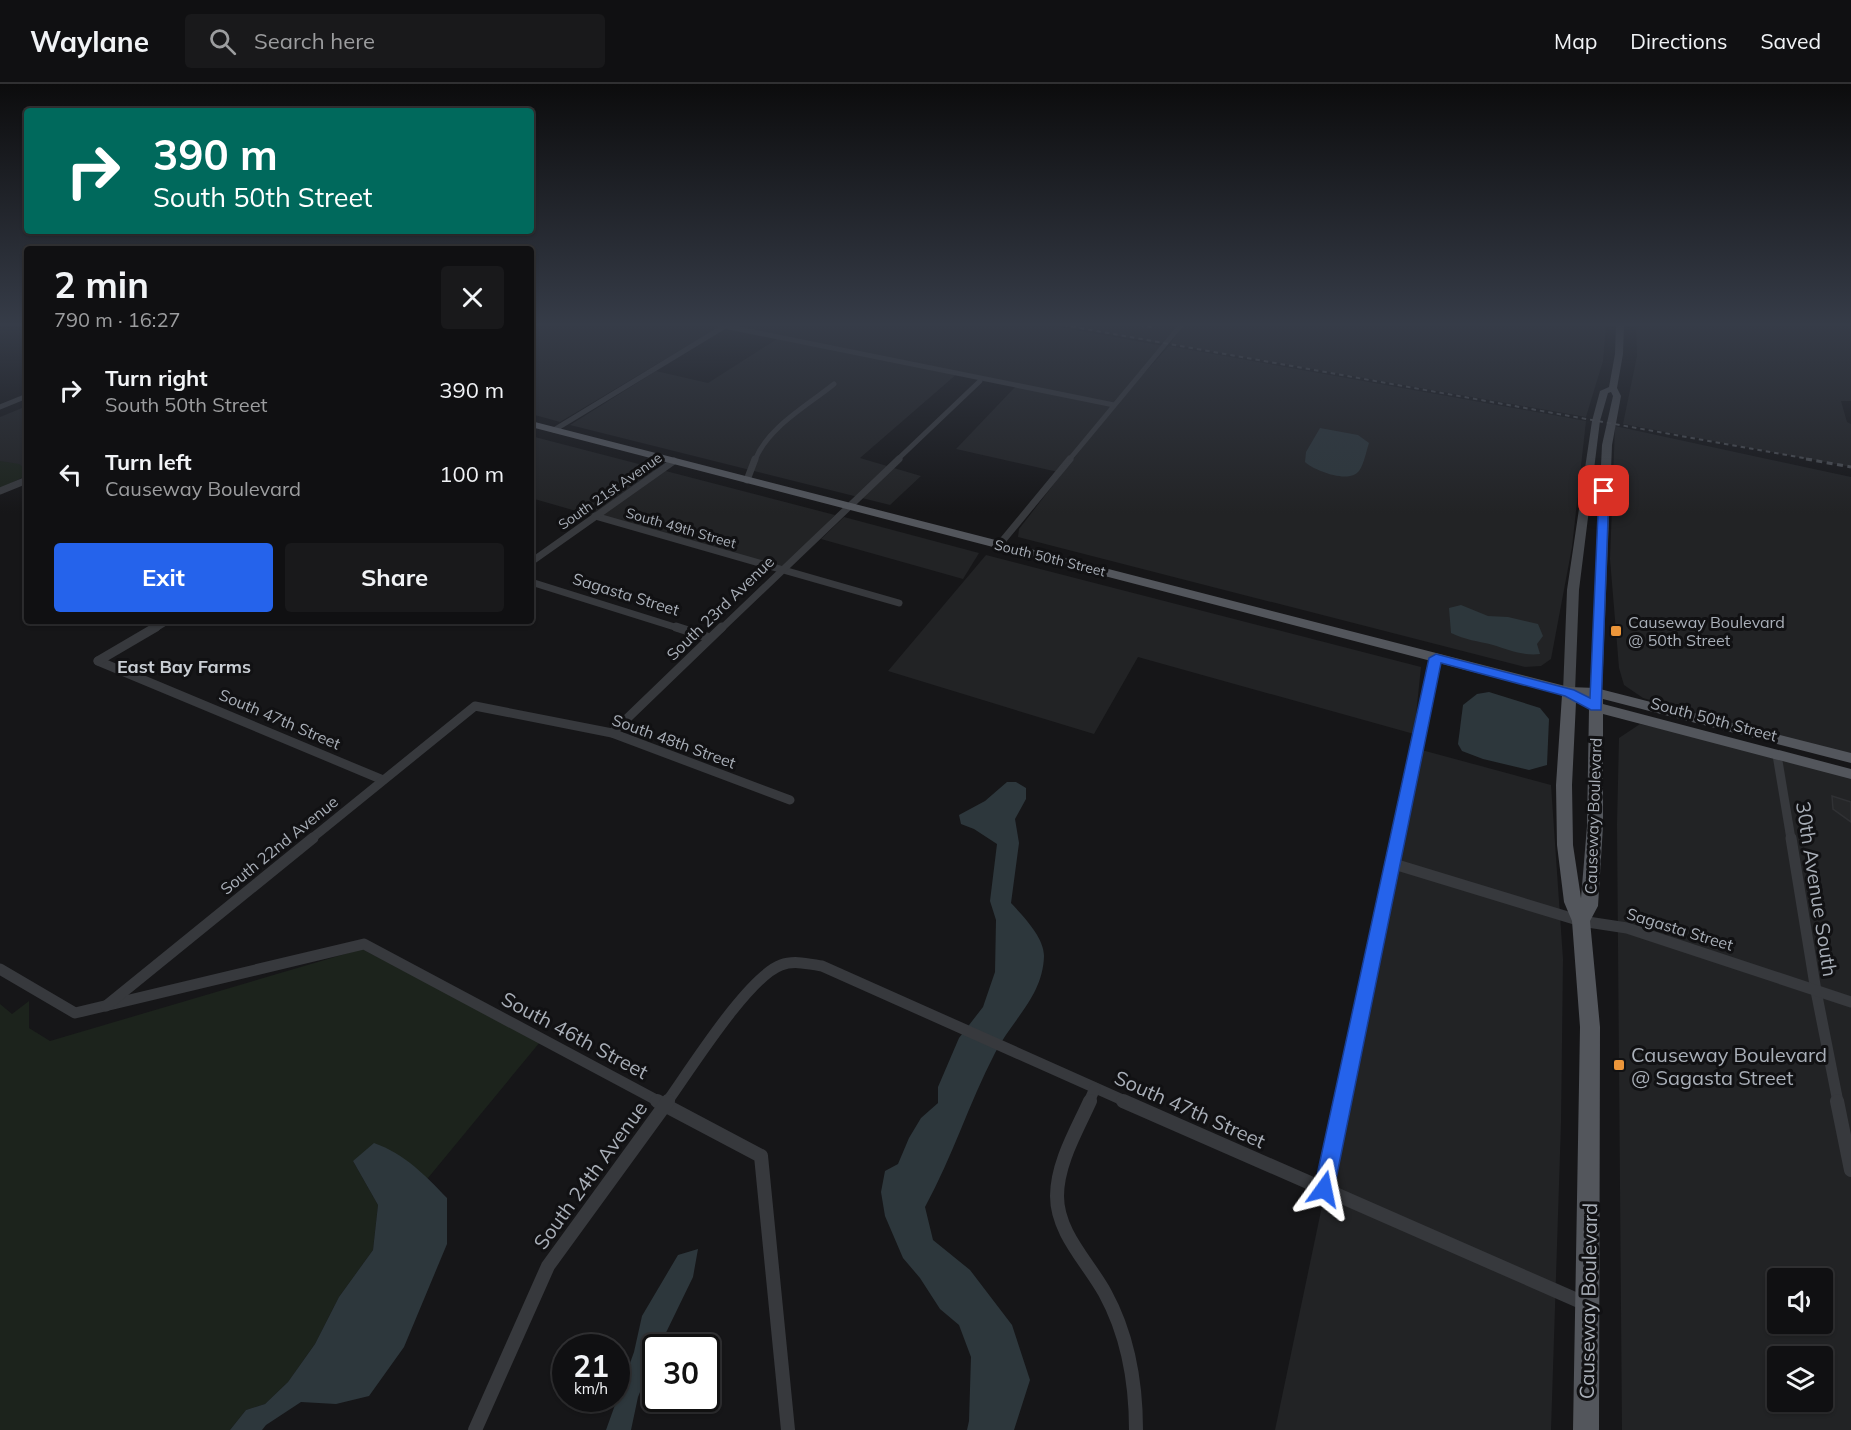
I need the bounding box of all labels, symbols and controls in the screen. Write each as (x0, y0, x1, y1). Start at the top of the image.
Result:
search box (185, 14, 605, 68)
text: Waylane (30, 24, 149, 59)
icon: search (206, 25, 239, 58)
text: Search here (254, 27, 375, 55)
text: Map (1554, 28, 1597, 54)
text: Directions (1630, 28, 1727, 54)
text: Saved (1760, 28, 1821, 54)
text: 390 m (153, 128, 278, 181)
icon: right (54, 132, 132, 210)
text: South 50th Street (153, 180, 373, 214)
text: 2 min (54, 262, 149, 307)
button: close (441, 266, 504, 329)
text: 790 m · 16:27 (54, 307, 180, 332)
text: Turn right (105, 364, 208, 392)
icon: right (54, 374, 87, 407)
text: 390 m (439, 376, 504, 404)
text: South 50th Street (105, 392, 268, 417)
text: Turn left (105, 448, 192, 476)
street label: South 21st Avenue (555, 448, 665, 534)
icon: left (54, 458, 87, 491)
text: 100 m (439, 460, 504, 488)
pin (1578, 465, 1629, 516)
icon: arrive (1587, 474, 1620, 507)
text: Causeway Boulevard (105, 476, 301, 501)
street label: South 49th Street (624, 504, 738, 552)
street label: South 50th Street (993, 535, 1107, 581)
button: Exit (54, 543, 273, 612)
button: Share (285, 543, 504, 612)
street label: South 23rd Avenue (662, 552, 778, 664)
street label: Sagasta Street (570, 568, 682, 620)
place label: Causeway Boulevard @ 50th Street (1628, 612, 1785, 650)
marker: Causeway Boulevard @ 50th Street (1609, 624, 1623, 638)
district label: East Bay Farms (117, 655, 251, 678)
street label: South 47th Street (216, 684, 344, 754)
street label: South 50th Street (1649, 693, 1780, 746)
street label: South 48th Street (609, 709, 739, 773)
street label: Causeway Boulevard (1580, 737, 1606, 895)
street label: South 22nd Avenue (216, 791, 342, 899)
street label: 30th Avenue South (1791, 800, 1843, 978)
street label: Sagasta Street (1624, 903, 1736, 955)
street label: South 46th Street (497, 986, 653, 1084)
place label: Causeway Boulevard @ Sagasta Street (1631, 1042, 1827, 1090)
marker: Causeway Boulevard @ Sagasta Street (1612, 1058, 1626, 1072)
street label: South 47th Street (1111, 1065, 1269, 1153)
street label: South 24th Avenue (528, 1096, 652, 1254)
position arrow (1292, 1157, 1356, 1221)
street label: Causeway Boulevard (1574, 1203, 1602, 1399)
map controls (1767, 1268, 1833, 1412)
button: sound (1767, 1268, 1833, 1334)
speed limit sign: 30 (642, 1334, 720, 1412)
button: layers (1767, 1346, 1833, 1412)
text: 21 (573, 1347, 609, 1385)
text: km/h (574, 1379, 608, 1398)

